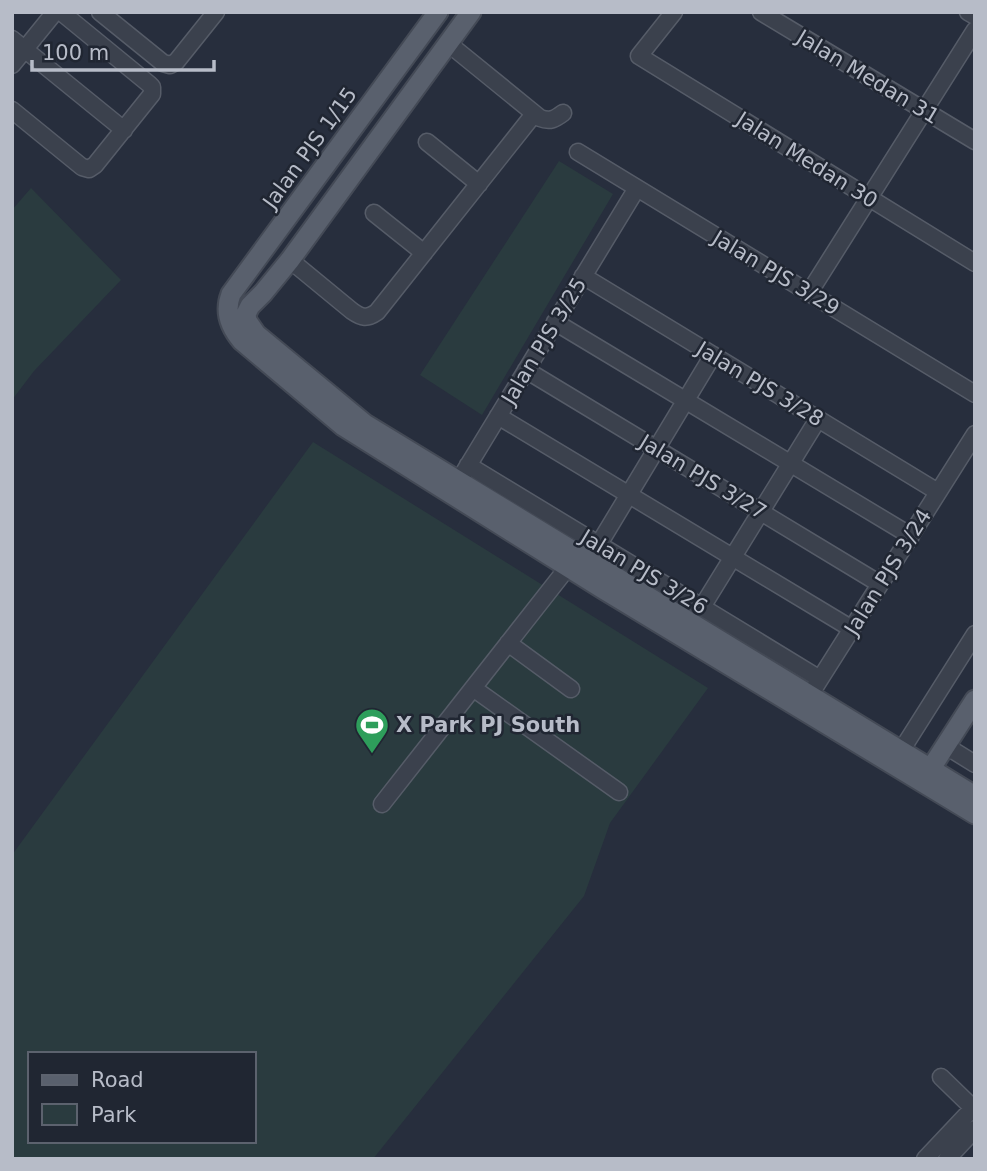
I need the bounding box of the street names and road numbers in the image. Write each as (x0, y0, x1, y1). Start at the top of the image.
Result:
street label: Jalan Medan 31 (791, 24, 943, 129)
street label: Jalan PJS 1/15 (257, 83, 362, 215)
street label: Jalan Medan 30 (730, 106, 882, 213)
street label: Jalan PJS 3/29 (706, 225, 844, 320)
street label: Jalan PJS 3/25 (496, 273, 591, 411)
street label: Jalan PJS 3/28 (690, 336, 828, 431)
street label: Jalan PJS 3/27 (633, 429, 771, 524)
street label: Jalan PJS 3/24 (839, 505, 936, 641)
street label: Jalan PJS 3/26 (574, 524, 712, 619)

